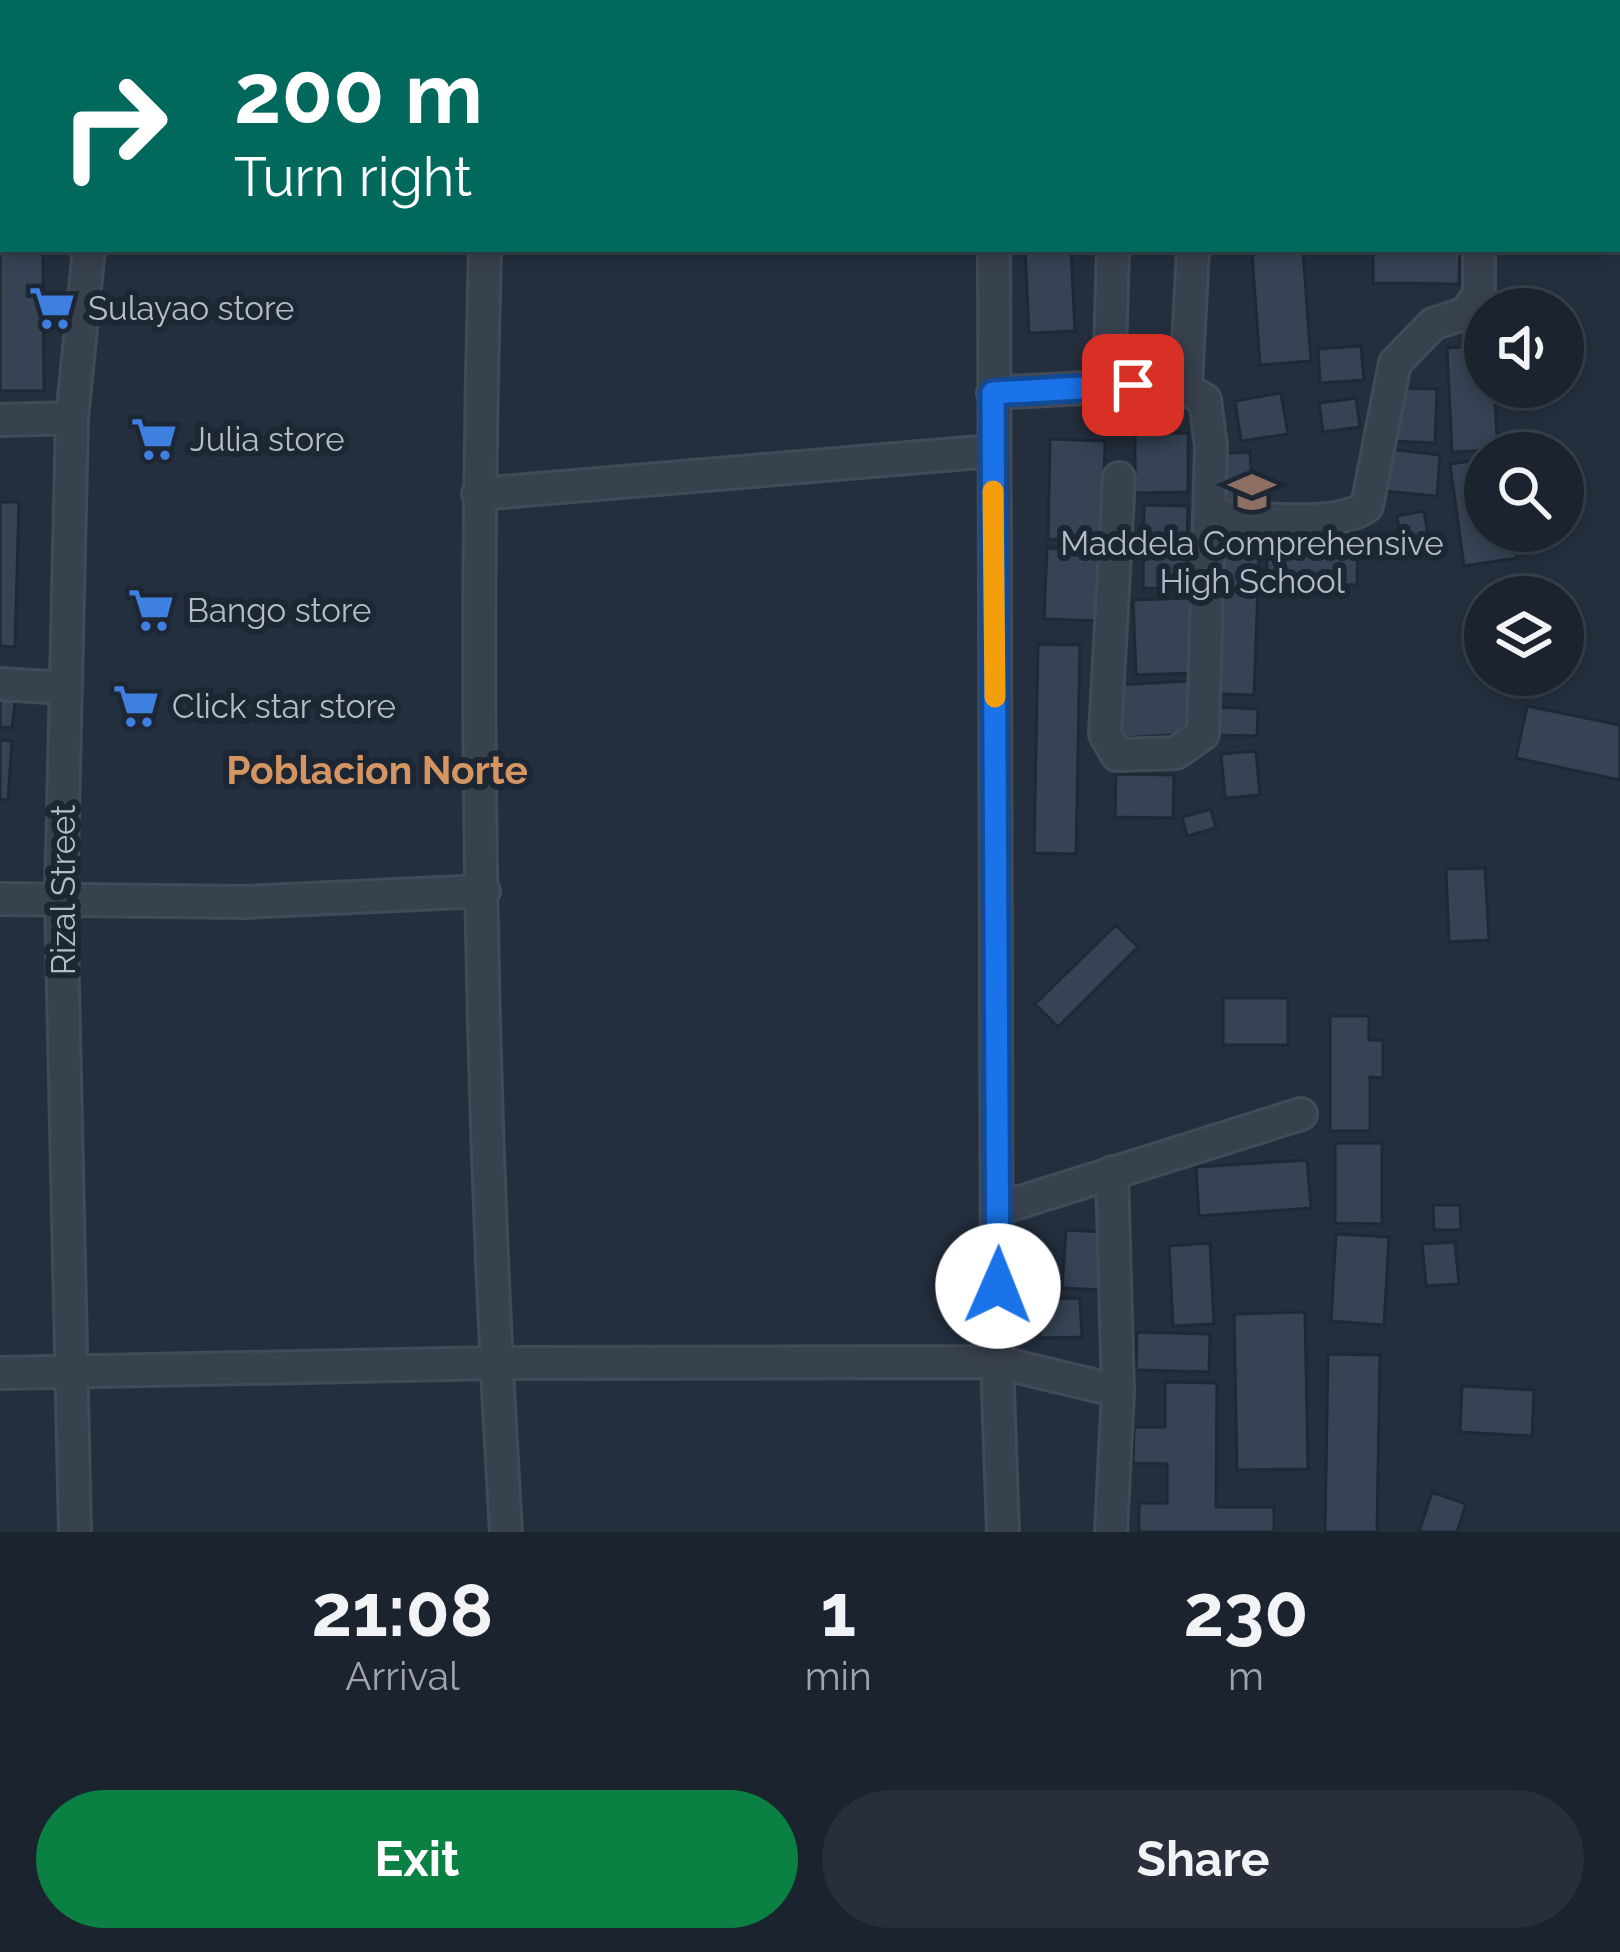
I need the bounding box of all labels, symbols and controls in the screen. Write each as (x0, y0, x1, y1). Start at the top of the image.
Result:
text: 200 m (234, 44, 483, 143)
icon: right (36, 48, 192, 204)
text: Turn right (234, 145, 472, 209)
supermarket icon: Sulayao store (27, 283, 77, 333)
map controls (1464, 288, 1584, 696)
button: sound (1464, 288, 1584, 408)
place label: Sulayao store (88, 289, 294, 328)
pin (1082, 334, 1184, 436)
icon: arrive (1100, 352, 1166, 418)
supermarket icon: Julia store (129, 414, 179, 464)
place label: Julia store (190, 420, 345, 459)
button: search (1464, 432, 1584, 552)
school or university icon: Maddela Comprehensive High School (1227, 467, 1277, 517)
place label: Maddela Comprehensive High School (1060, 524, 1444, 601)
button: layers (1464, 576, 1584, 696)
supermarket icon: Bango store (126, 585, 176, 635)
place label: Bango store (187, 591, 371, 630)
supermarket icon: Click star store (111, 681, 161, 731)
place label: Click star store (172, 687, 396, 726)
district label: Poblacion Norte (226, 747, 528, 793)
street label: Rizal Street (44, 805, 83, 975)
position arrow (935, 1223, 1061, 1349)
text: 21:08 (312, 1568, 493, 1653)
text: 1 (821, 1568, 856, 1653)
text: 230 (1183, 1568, 1308, 1653)
text: Arrival (345, 1653, 460, 1699)
text: min (805, 1653, 872, 1699)
text: m (1228, 1653, 1264, 1699)
button: Exit (36, 1790, 798, 1928)
button: Share (822, 1790, 1584, 1928)

